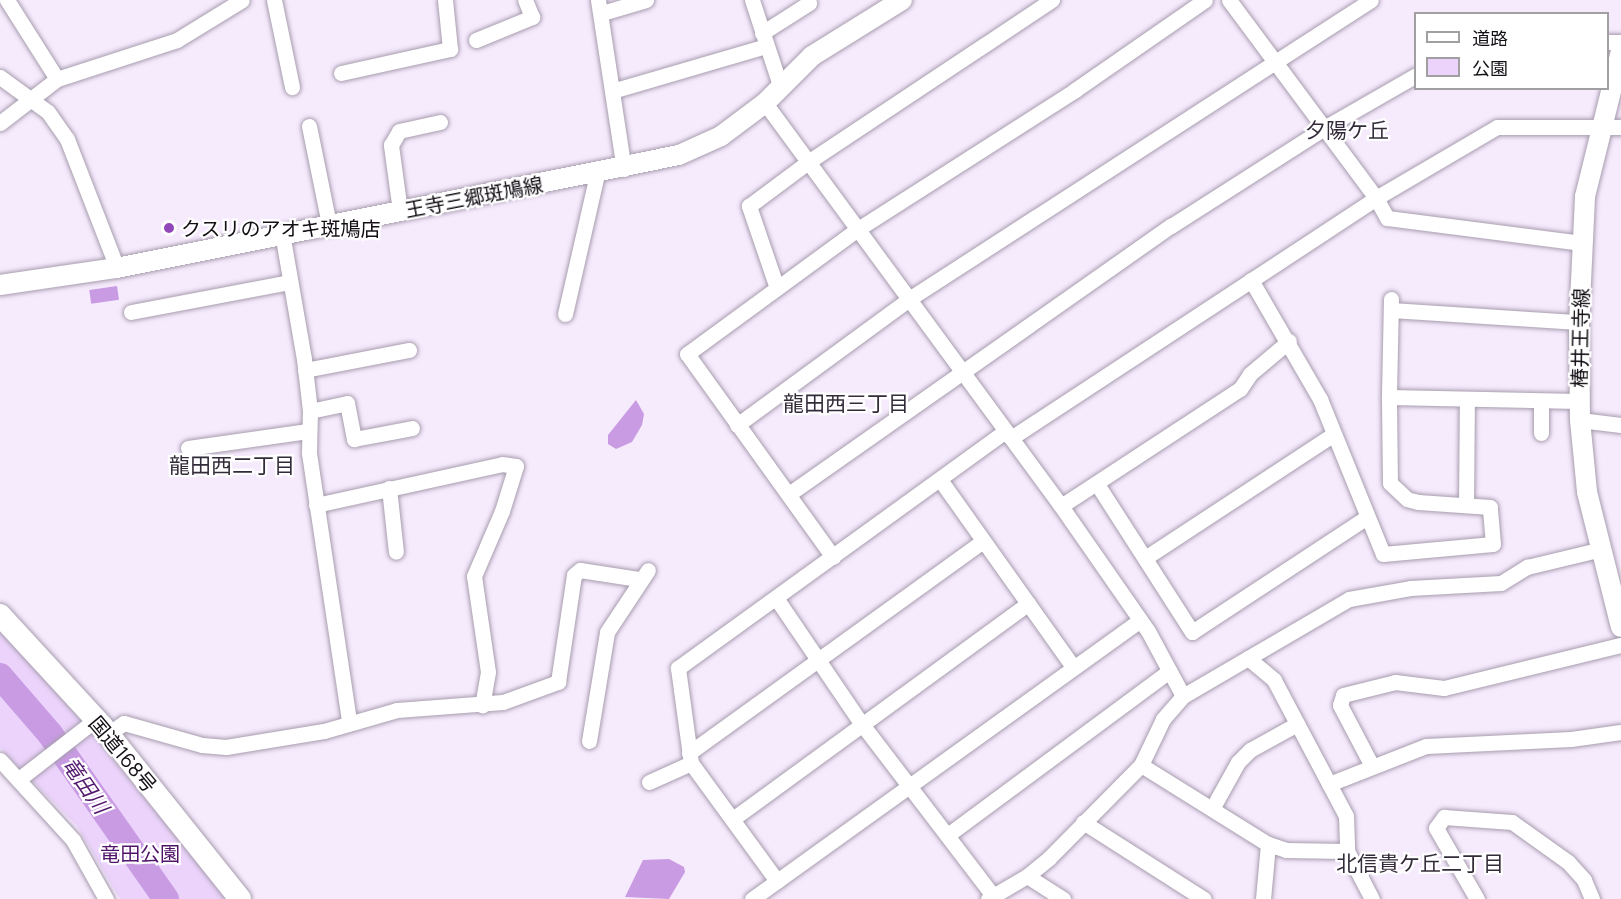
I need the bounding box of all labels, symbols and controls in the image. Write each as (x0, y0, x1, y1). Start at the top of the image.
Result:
legend (1414, 12, 1609, 90)
text: 道路 (1472, 26, 1508, 50)
text: 公園 (1472, 56, 1508, 80)
district label: 夕陽ケ丘 (1305, 117, 1389, 143)
street label: 王寺三郷斑鳩線 (403, 172, 545, 222)
place label: クスリのアオキ斑鳩店 (181, 216, 381, 240)
marker: クスリのアオキ斑鳩店 (162, 221, 176, 235)
street label: 椿井王寺線 (1567, 288, 1593, 388)
district label: 龍田西三丁目 (783, 390, 909, 416)
district label: 龍田西二丁目 (169, 452, 295, 478)
street label: 国道168号 (84, 711, 162, 797)
water label: 竜田川 (58, 752, 114, 818)
park label: 竜田公園 (100, 841, 180, 865)
district label: 北信貴ケ丘二丁目 (1336, 850, 1504, 876)

